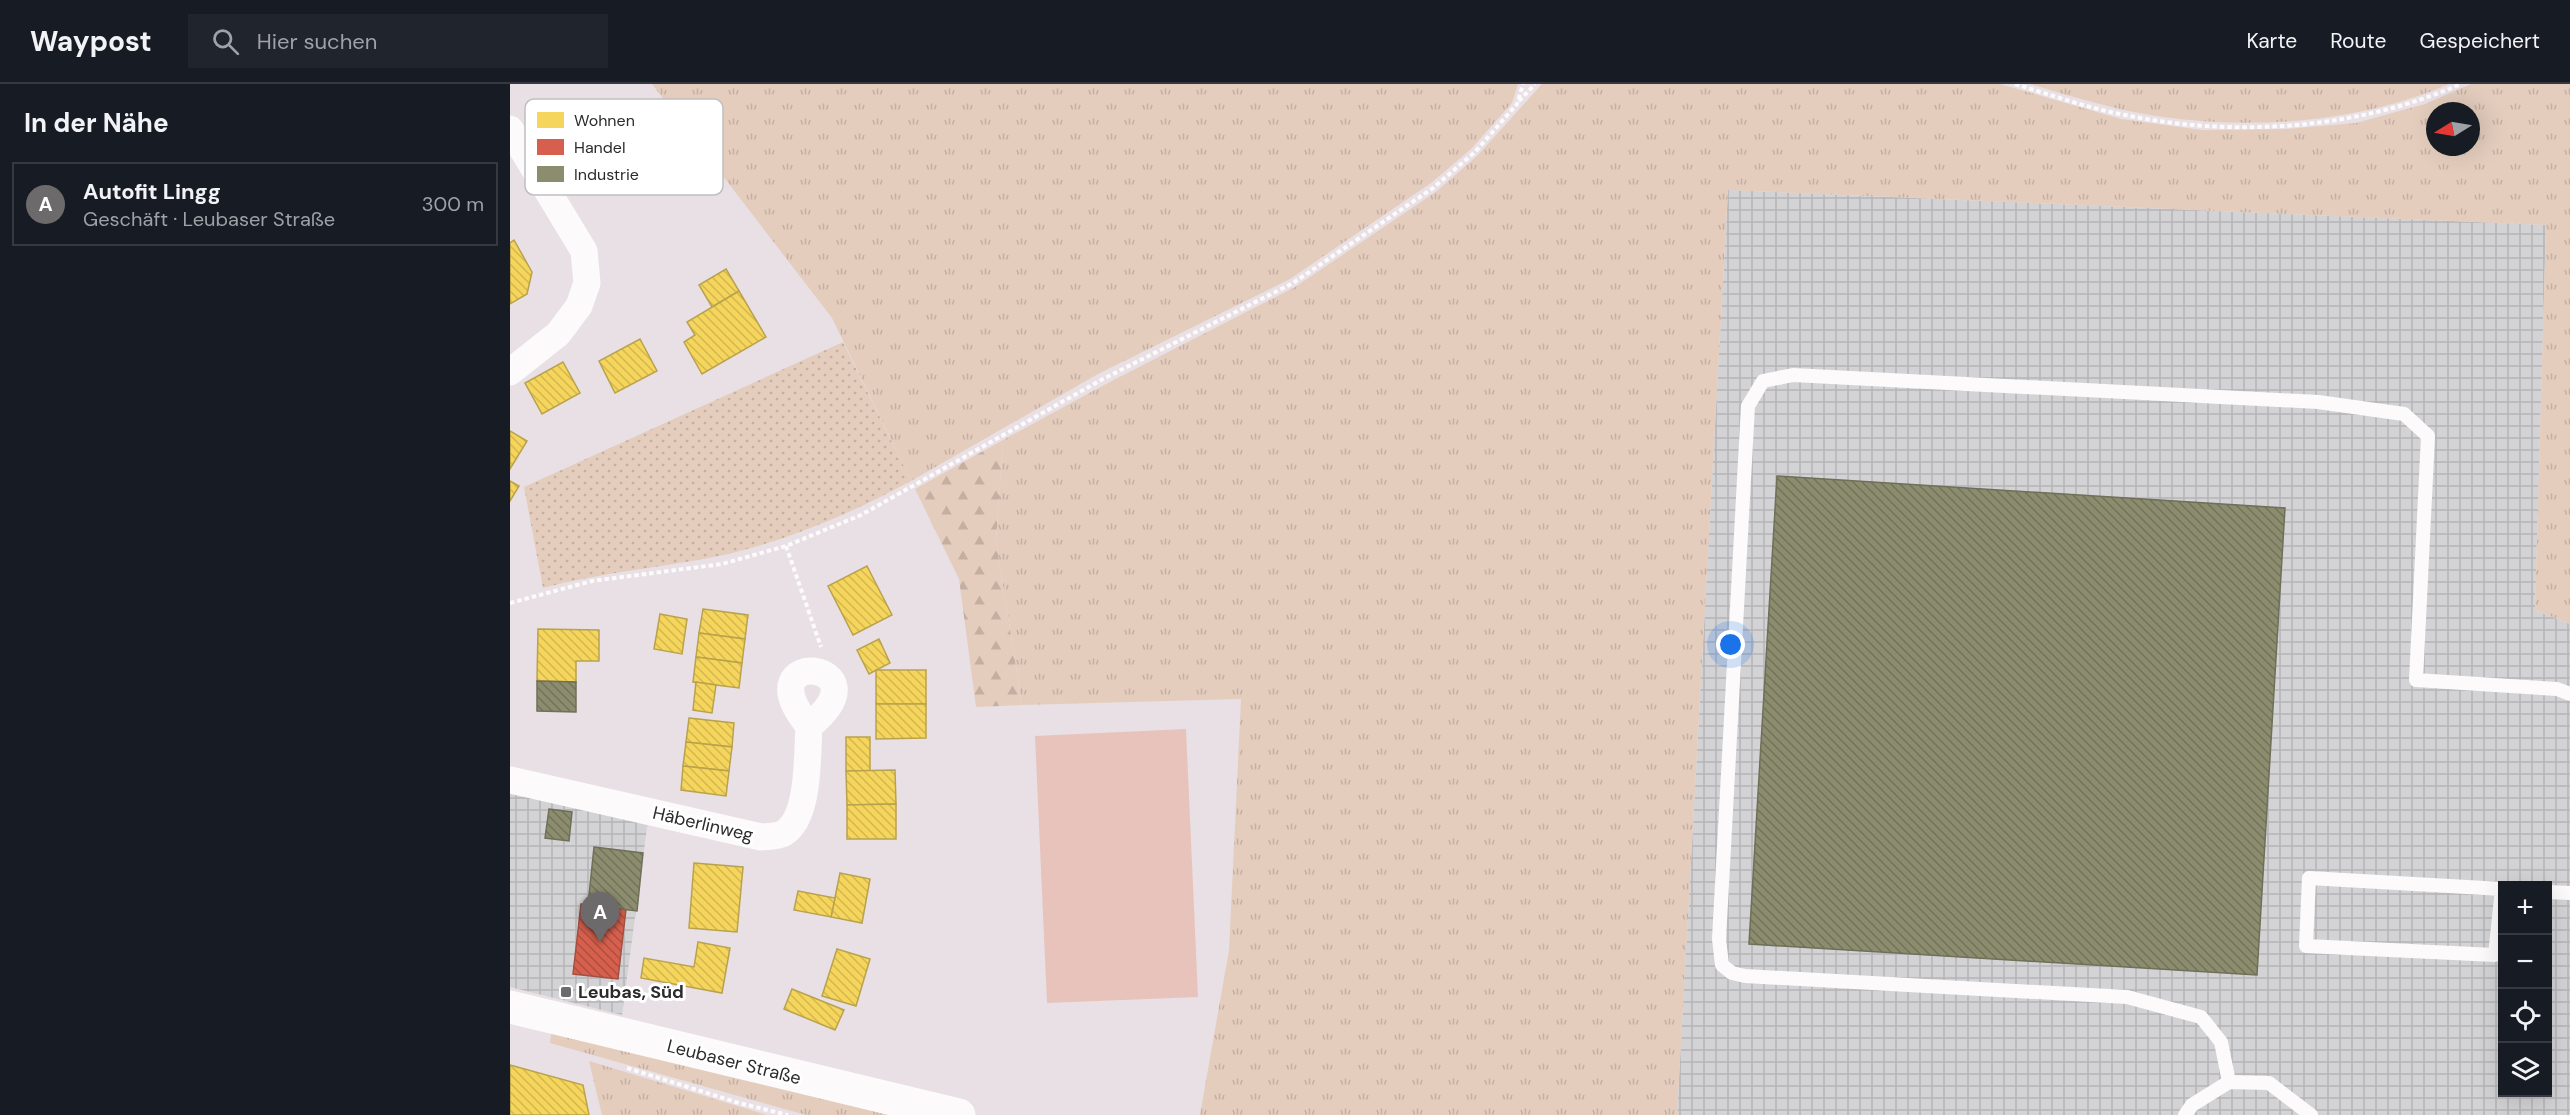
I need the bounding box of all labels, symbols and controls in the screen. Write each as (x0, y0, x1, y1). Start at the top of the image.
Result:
search box (188, 14, 608, 68)
text: Waypost (30, 23, 152, 60)
icon: search (209, 25, 242, 58)
text: Hier suchen (257, 27, 377, 56)
text: Karte (2246, 27, 2297, 55)
text: Route (2330, 27, 2386, 55)
text: Gespeichert (2419, 27, 2540, 55)
legend (525, 99, 723, 195)
north arrow (2426, 102, 2480, 156)
text: In der Nähe (24, 106, 169, 140)
text: Wohnen (574, 110, 635, 131)
text: Handel (574, 137, 625, 158)
text: Industrie (574, 164, 639, 185)
text: Autofit Lingg (83, 177, 221, 206)
text: A (38, 191, 53, 217)
text: 300 m (422, 191, 484, 217)
text: Geschäft · Leubaser Straße (83, 206, 335, 232)
your location (1716, 630, 1745, 659)
street label: Häberlinweg (650, 801, 756, 847)
map controls (2498, 881, 2552, 1097)
button: + (2498, 881, 2552, 935)
pin: A (580, 892, 620, 942)
button: − (2498, 935, 2552, 989)
place label: Leubas, Süd (578, 980, 684, 1004)
marker: Leubas, Süd (559, 985, 573, 999)
button: locate (2498, 989, 2552, 1043)
street label: Leubaser Straße (665, 1034, 803, 1090)
button: layers (2498, 1043, 2552, 1097)

